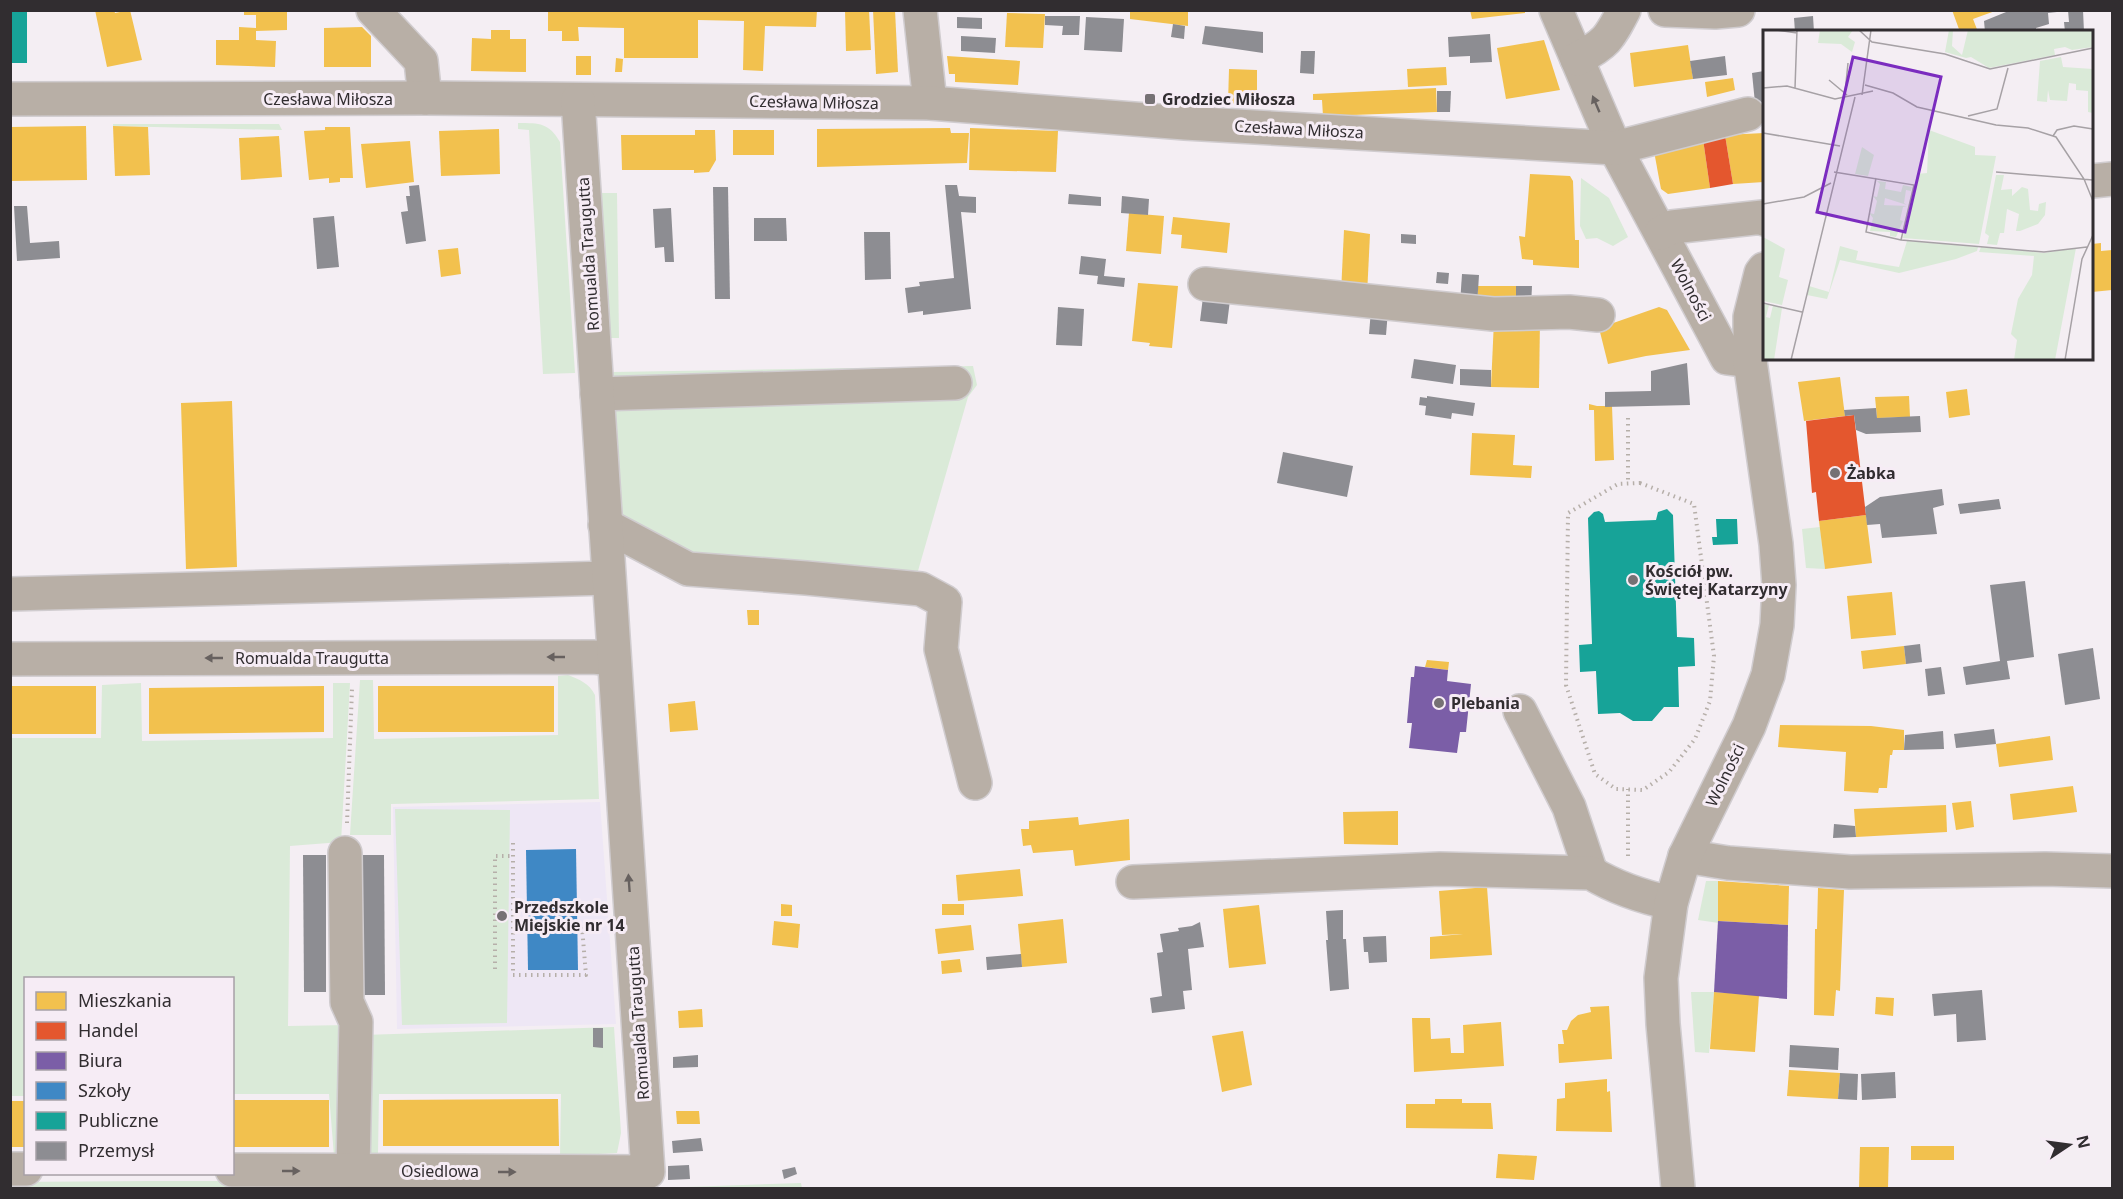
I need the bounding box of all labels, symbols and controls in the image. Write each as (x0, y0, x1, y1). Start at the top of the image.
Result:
inset map (1763, 30, 2093, 360)
street label: Czesława Miłosza (263, 88, 393, 110)
place label: Grodziec Miłosza (1162, 88, 1295, 110)
street label: Czesława Miłosza (749, 90, 879, 114)
marker: Grodziec Miłosza (1143, 92, 1157, 106)
one-way arrow (1591, 94, 1601, 112)
street label: Czesława Miłosza (1234, 115, 1364, 143)
street label: Romualda Traugutta (572, 176, 604, 332)
street label: Wolności (1665, 255, 1717, 325)
place label: Żabka (1847, 462, 1895, 484)
marker: Żabka (1828, 466, 1842, 480)
place label: Kościół pw. Świętej Katarzyny (1645, 560, 1788, 600)
marker: Kościół pw. Świętej Katarzyny (1626, 573, 1640, 587)
street label: Romualda Traugutta (235, 647, 389, 669)
one-way arrow (546, 652, 565, 662)
one-way arrow (204, 653, 223, 663)
place label: Plebania (1451, 692, 1520, 714)
marker: Plebania (1432, 696, 1446, 710)
street label: Wolności (1700, 740, 1750, 810)
one-way arrow (624, 874, 634, 893)
place label: Przedszkole Miejskie nr 14 (514, 896, 625, 936)
marker: Przedszkole Miejskie nr 14 (495, 909, 509, 923)
street label: Romualda Traugutta (622, 945, 654, 1101)
legend (24, 977, 234, 1175)
text: Mieszkania (78, 988, 172, 1012)
text: Handel (78, 1018, 138, 1042)
text: Biura (78, 1048, 123, 1072)
text: Szkoły (78, 1078, 131, 1102)
text: Publiczne (78, 1108, 159, 1132)
north arrow (2039, 1115, 2099, 1175)
text: N (2071, 1133, 2096, 1150)
text: Przemysł (78, 1138, 155, 1162)
street label: Osiedlowa (401, 1160, 479, 1182)
one-way arrow (281, 1166, 300, 1176)
one-way arrow (497, 1167, 516, 1177)

